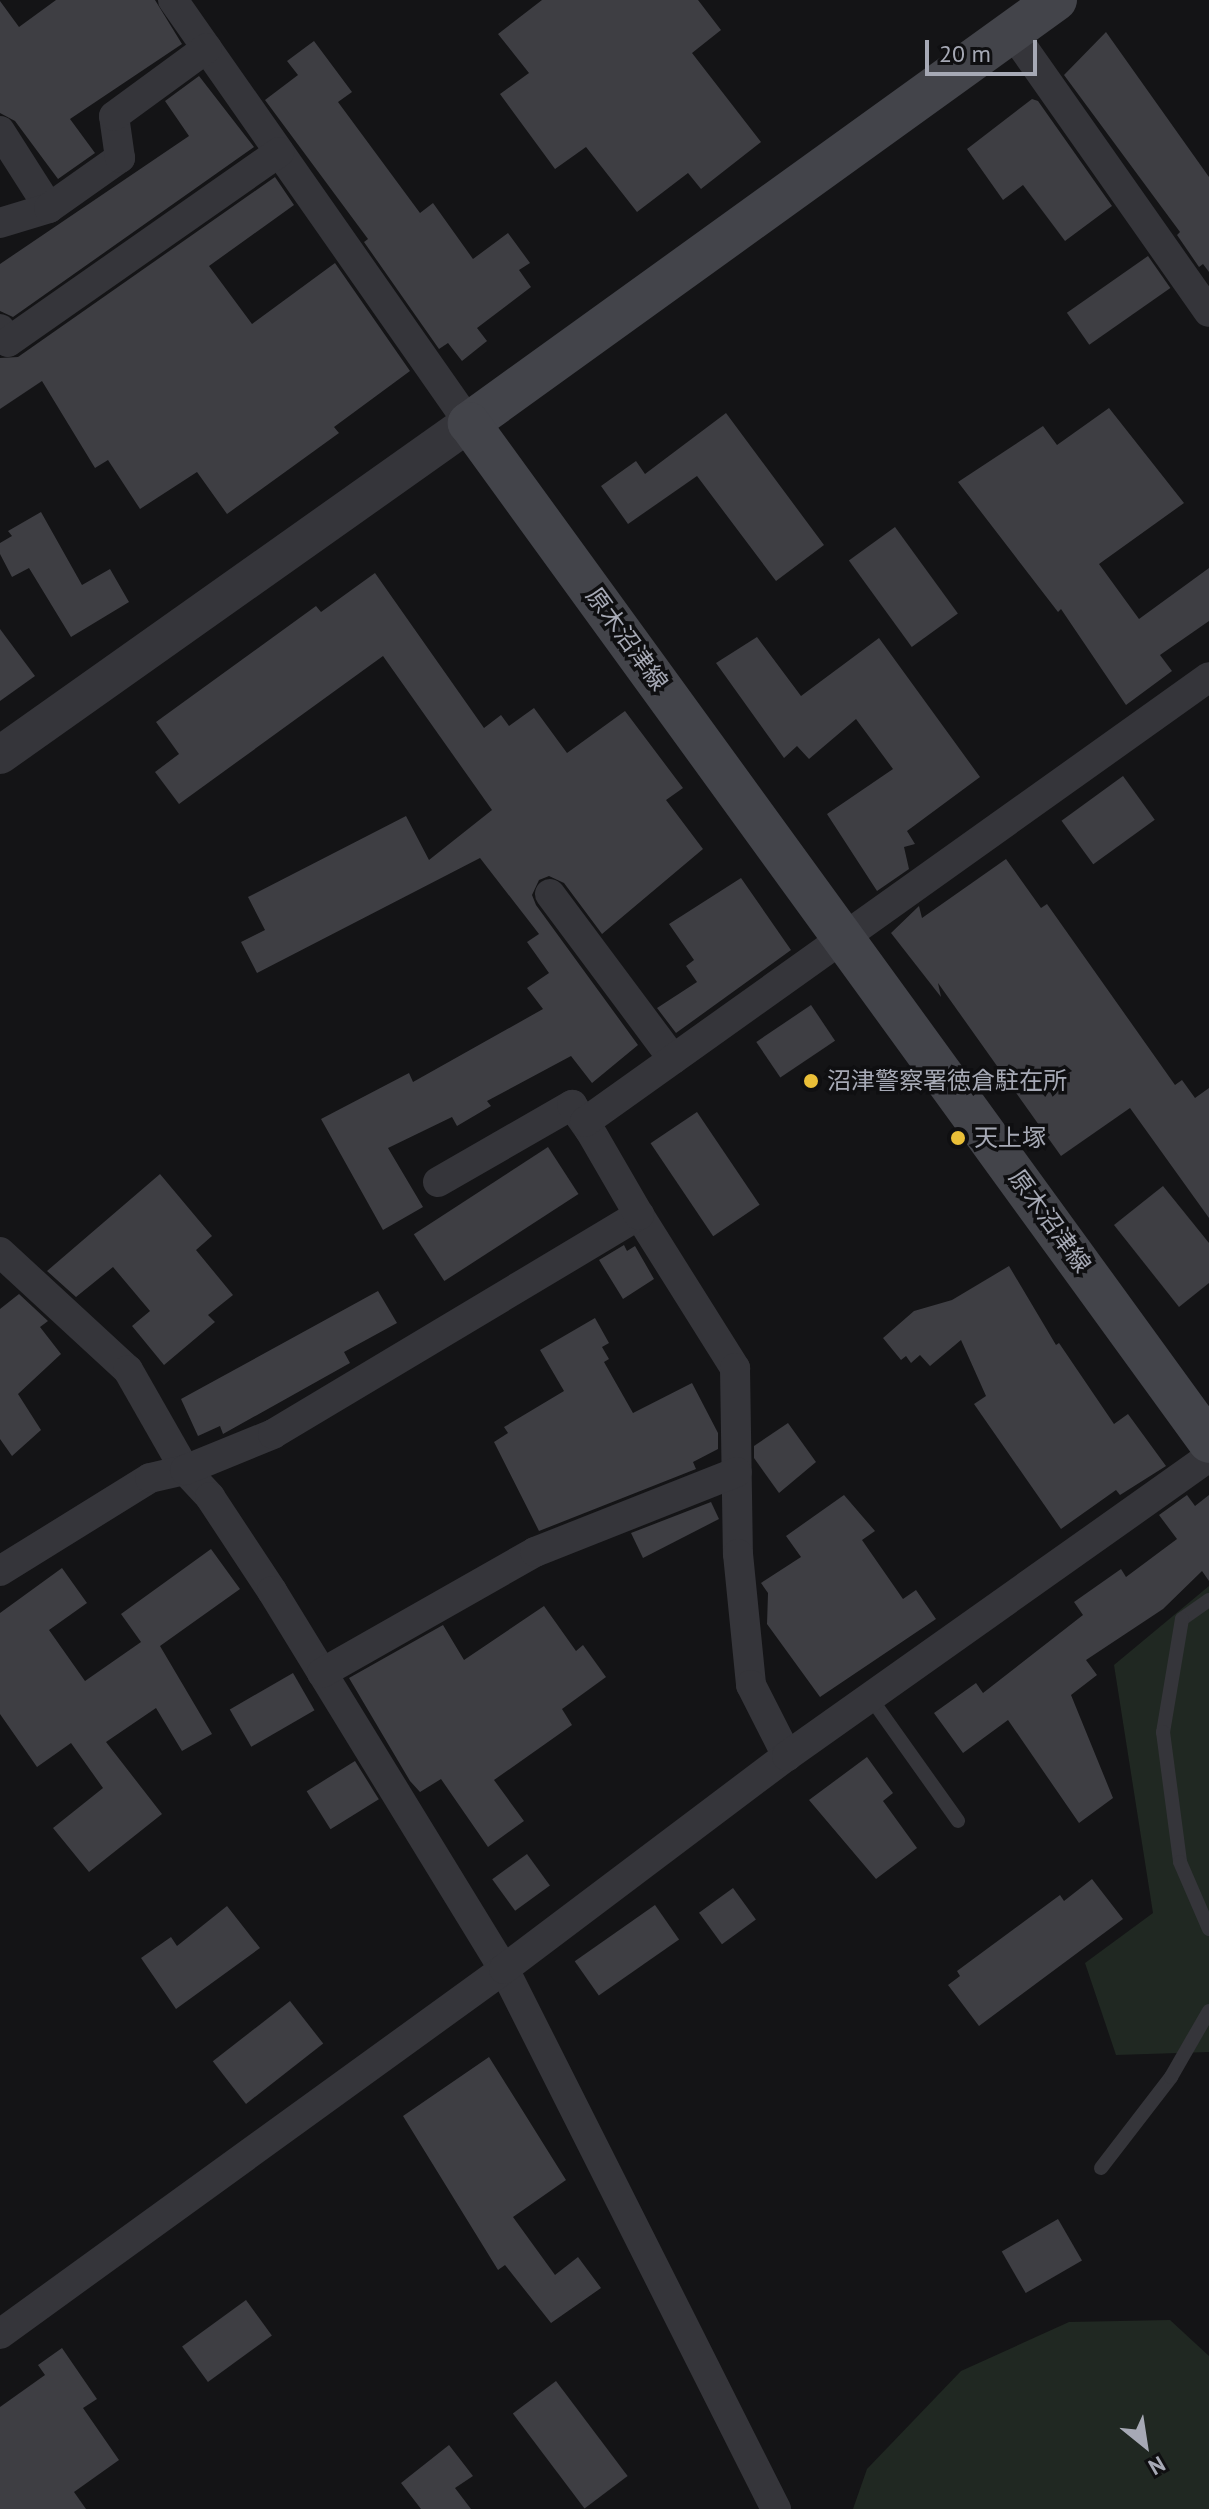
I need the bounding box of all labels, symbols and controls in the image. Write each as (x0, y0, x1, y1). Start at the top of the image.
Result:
scale bar (929, 24, 1041, 74)
text: 20 m (939, 38, 991, 69)
street label: 原木沼津線 (580, 582, 674, 696)
place label: 沼津警察署徳倉駐在所 (827, 1067, 1067, 1095)
marker: 沼津警察署徳倉駐在所 (802, 1072, 820, 1090)
place label: 天上塚 (974, 1124, 1046, 1152)
marker: 天上塚 (949, 1129, 967, 1147)
street label: 原木沼津線 (1003, 1164, 1097, 1278)
north arrow (1105, 2405, 1185, 2485)
text: N (1144, 2450, 1170, 2482)

